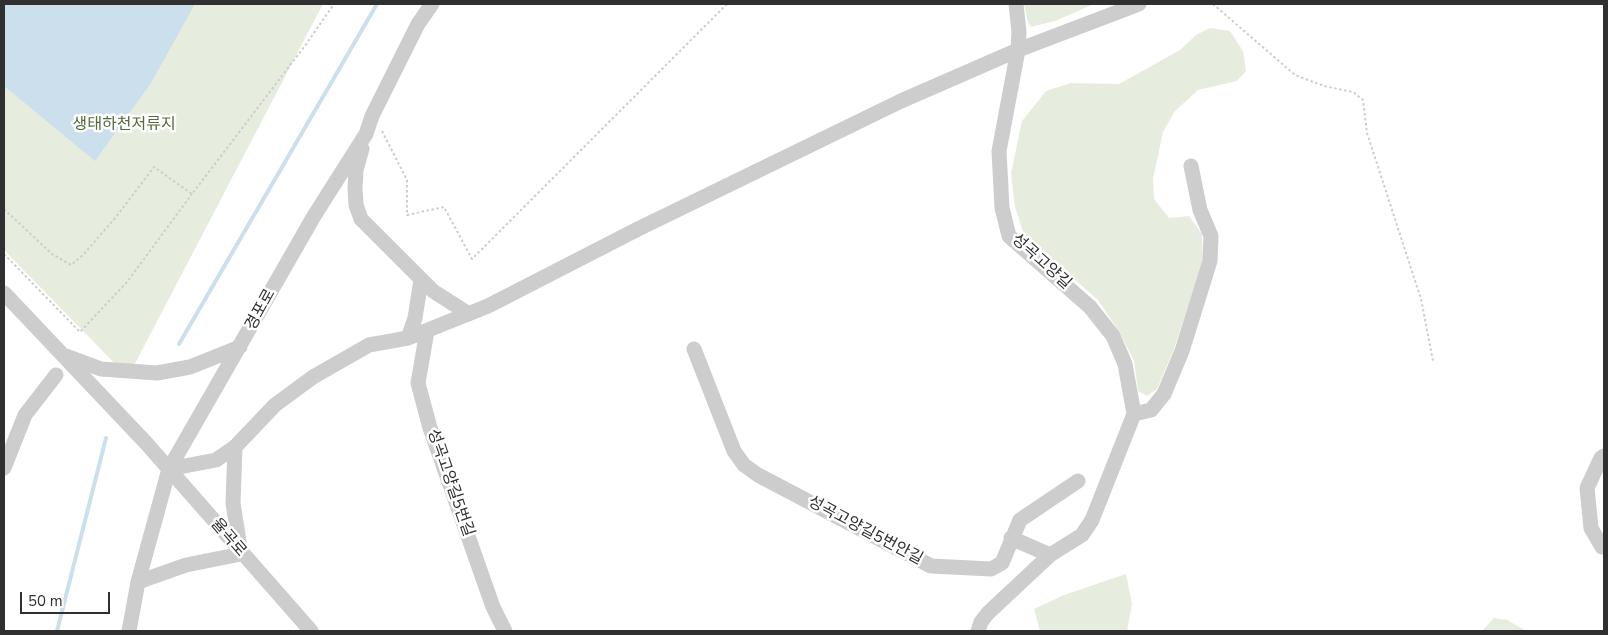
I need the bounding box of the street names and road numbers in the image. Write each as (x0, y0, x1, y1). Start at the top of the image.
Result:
street label: 성곡고양길 (1007, 230, 1075, 294)
street label: 경포로 (242, 286, 280, 334)
street label: 성곡고양길5번길 (423, 427, 477, 539)
street label: 성곡고양길5번안길 (804, 493, 926, 569)
street label: 율곡로 (206, 515, 250, 561)

